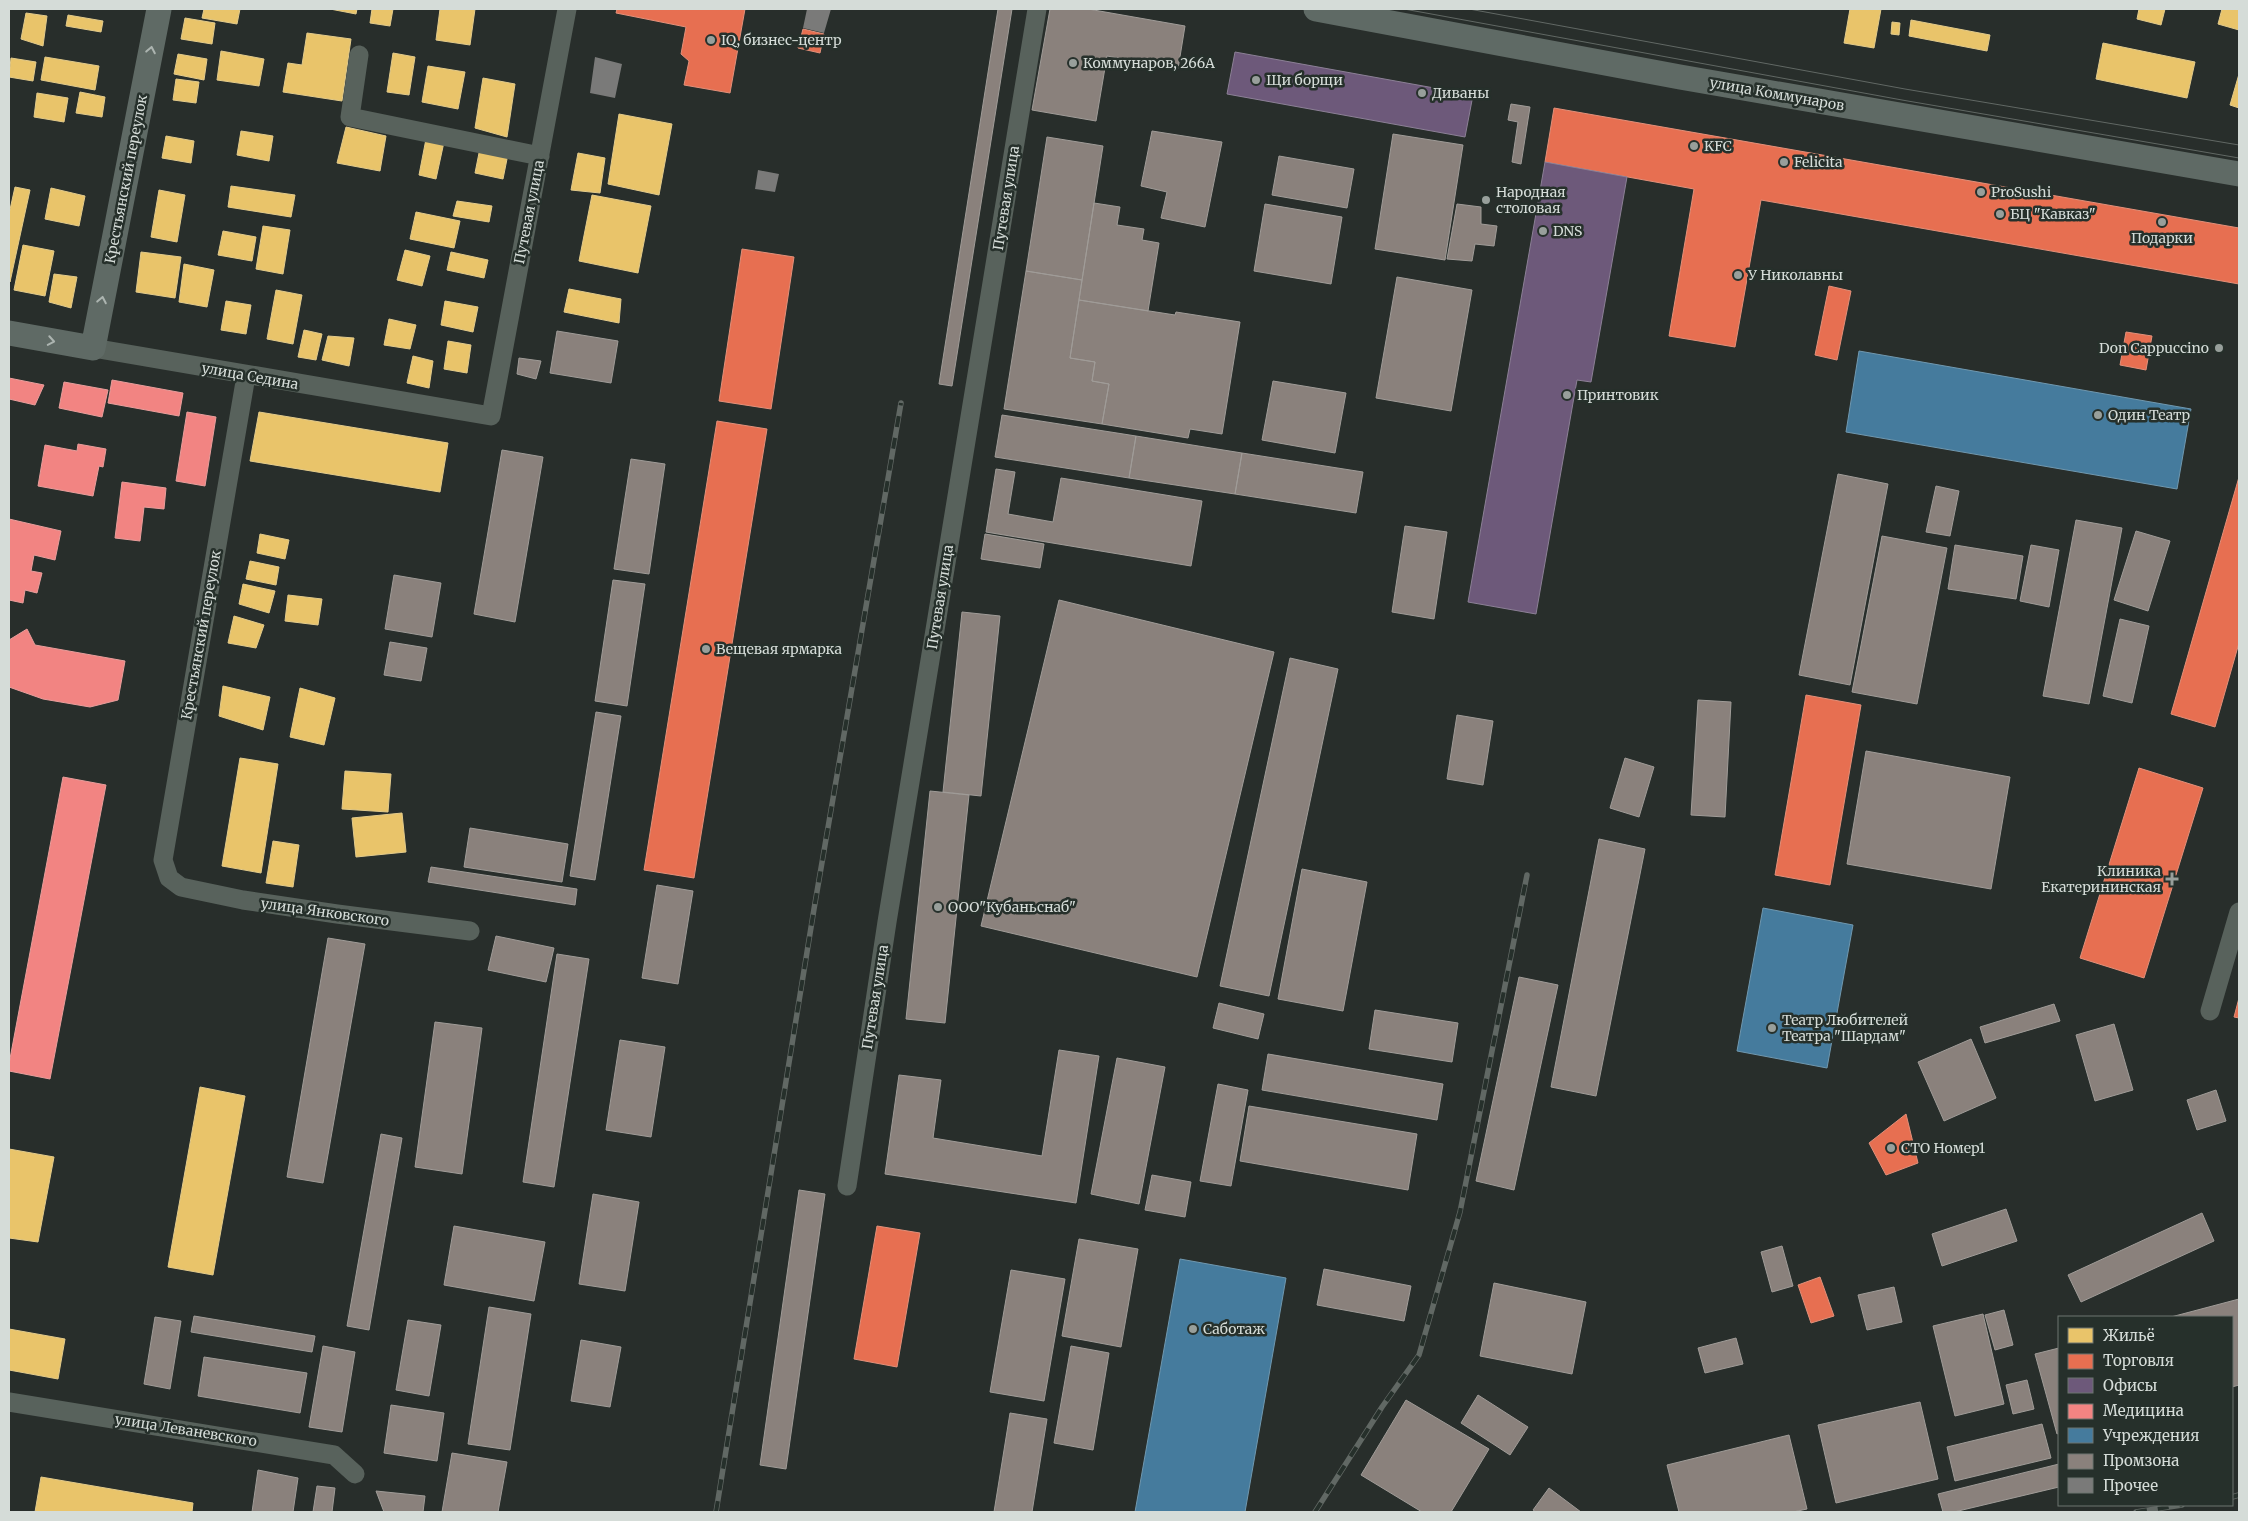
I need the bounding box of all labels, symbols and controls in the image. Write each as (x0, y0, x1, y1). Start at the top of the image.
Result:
place label: IQ, бизнес-центр (721, 31, 842, 49)
marker: IQ, бизнес-центр (705, 34, 717, 46)
one-way arrow (145, 46, 155, 54)
place label: Коммунаров, 266А (1083, 54, 1215, 72)
marker: Коммунаров, 266А (1067, 57, 1079, 69)
place label: Щи борщи (1266, 71, 1343, 89)
street label: улица Коммунаров (1708, 73, 1846, 115)
marker: Щи борщи (1250, 74, 1262, 86)
place label: Диваны (1432, 84, 1489, 102)
marker: Диваны (1416, 87, 1428, 99)
street label: Крестьянский переулок (101, 93, 151, 265)
place label: KFC (1704, 137, 1732, 155)
marker: KFC (1688, 140, 1700, 152)
street label: Путевая улица (989, 144, 1023, 252)
place label: Felicita (1794, 153, 1843, 171)
marker: Felicita (1778, 156, 1790, 168)
street label: Путевая улица (510, 158, 548, 266)
place label: Народная столовая (1496, 183, 1566, 217)
place label: ProSushi (1991, 183, 2052, 201)
marker: ProSushi (1975, 186, 1987, 198)
marker: Народная столовая (1480, 194, 1492, 206)
place label: БЦ "Кавказ" (2010, 205, 2096, 223)
marker: БЦ "Кавказ" (1994, 208, 2006, 220)
marker: Подарки (2156, 216, 2168, 228)
place label: DNS (1553, 222, 1582, 240)
marker: DNS (1537, 225, 1549, 237)
place label: Подарки (2131, 229, 2193, 247)
place label: У Николавны (1747, 266, 1843, 284)
marker: У Николавны (1732, 269, 1744, 281)
one-way arrow (96, 296, 107, 305)
one-way arrow (46, 335, 55, 345)
place label: Don Cappuccino (2099, 339, 2209, 357)
marker: Don Cappuccino (2213, 342, 2225, 354)
street label: улица Седина (200, 359, 300, 393)
place label: Принтовик (1577, 386, 1659, 404)
marker: Принтовик (1561, 389, 1573, 401)
place label: Один Театр (2108, 406, 2191, 424)
marker: Один Театр (2092, 409, 2104, 421)
street label: Путевая улица (923, 543, 957, 651)
street label: Крестьянский переулок (177, 549, 225, 721)
place label: Вещевая ярмарка (716, 640, 842, 658)
marker: Вещевая ярмарка (700, 643, 712, 655)
place label: Клиника Екатерининская (2041, 862, 2161, 896)
marker: Клиника Екатерининская (2165, 872, 2179, 886)
street label: улица Янковского (260, 894, 390, 930)
place label: ООО"Кубаньснаб" (948, 898, 1076, 916)
marker: ООО"Кубаньснаб" (932, 901, 944, 913)
street label: Путевая улица (858, 943, 892, 1051)
place label: Театр Любителей Театра "Шардам" (1782, 1011, 1909, 1045)
marker: Театр Любителей Театра "Шардам" (1766, 1022, 1778, 1034)
place label: СТО Номер1 (1901, 1139, 1985, 1157)
marker: СТО Номер1 (1885, 1142, 1897, 1154)
legend (2058, 1316, 2233, 1506)
place label: Саботаж (1203, 1320, 1265, 1338)
marker: Саботаж (1187, 1323, 1199, 1335)
text: Жильё (2103, 1326, 2155, 1345)
text: Торговля (2103, 1351, 2174, 1370)
text: Офисы (2103, 1376, 2158, 1395)
text: Медицина (2103, 1401, 2184, 1420)
street label: улица Леваневского (114, 1410, 258, 1450)
text: Учреждения (2102, 1426, 2199, 1445)
text: Промзона (2103, 1451, 2179, 1470)
text: Прочее (2103, 1476, 2158, 1495)

